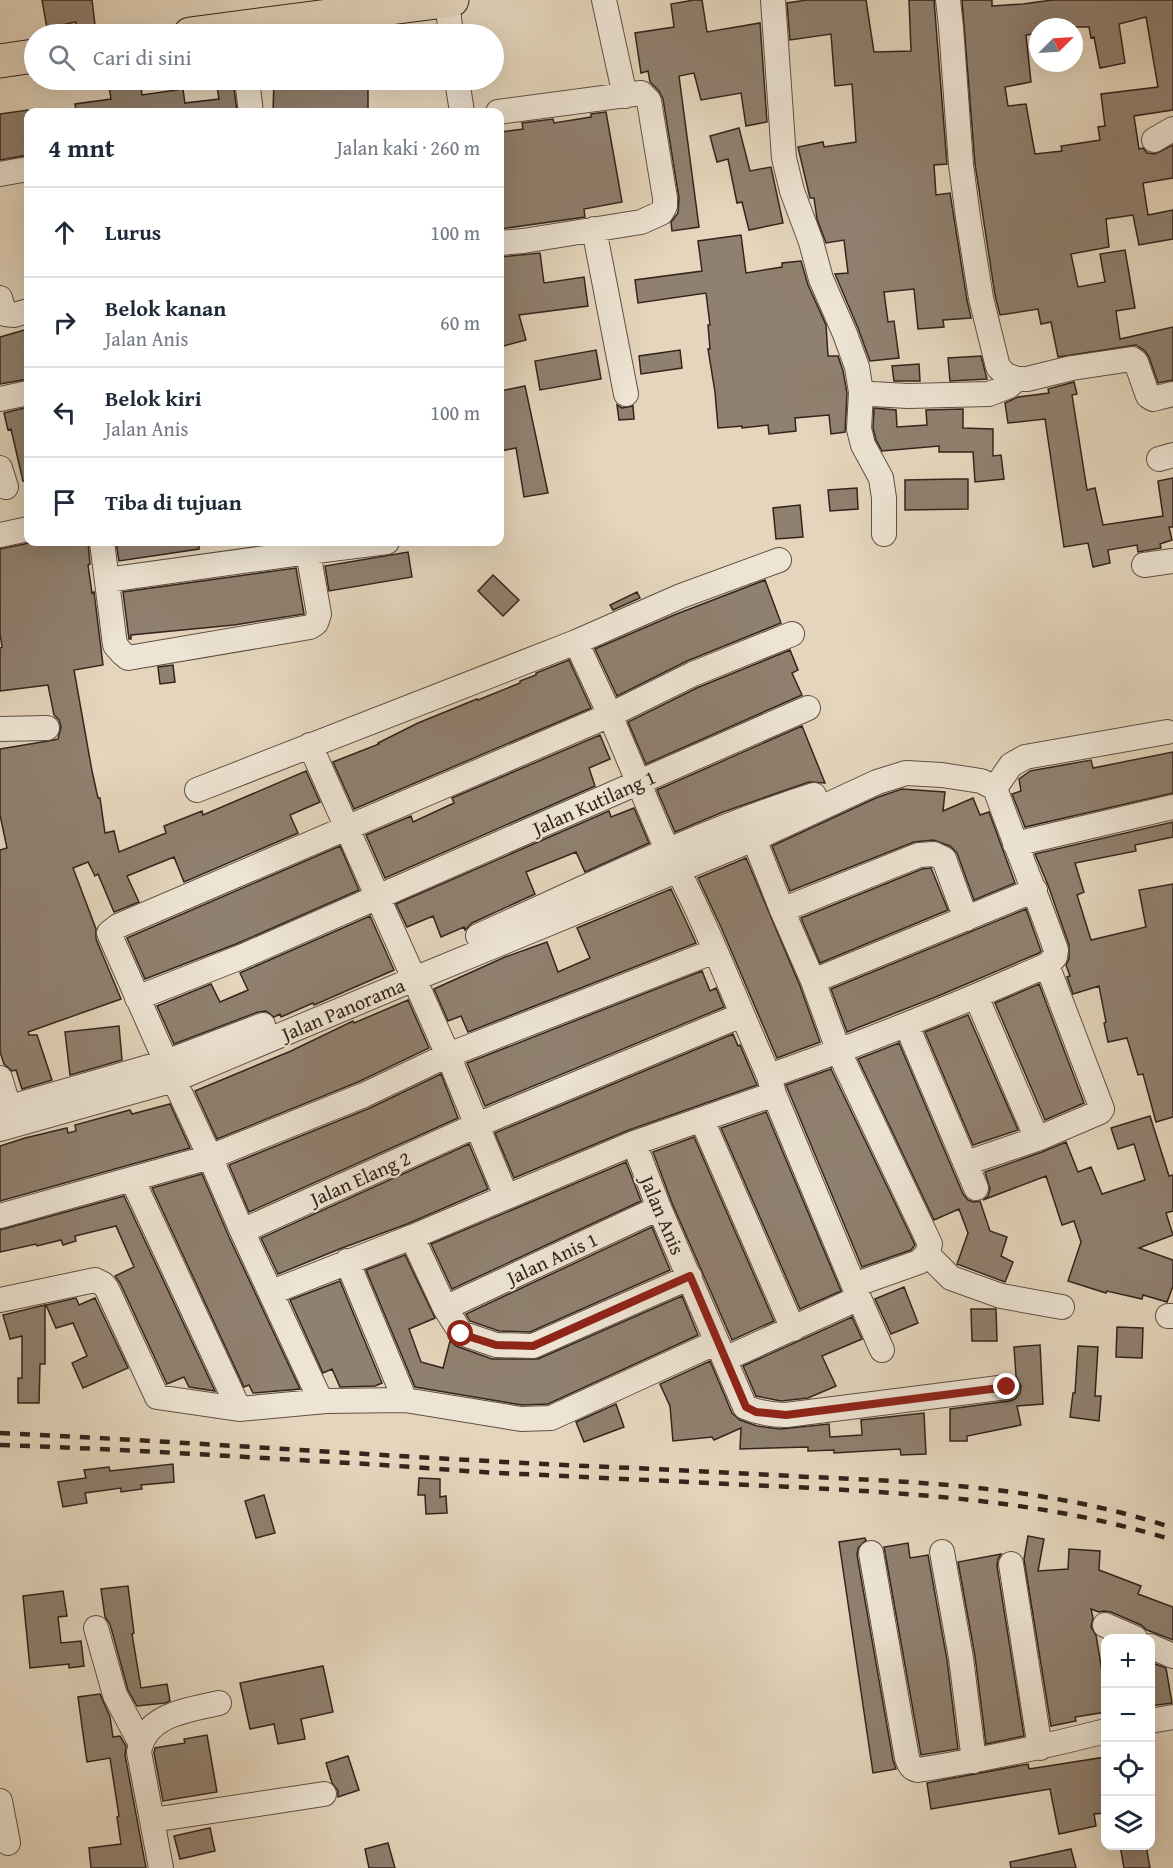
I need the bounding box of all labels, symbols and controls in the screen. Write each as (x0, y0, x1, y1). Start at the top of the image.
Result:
north arrow (1029, 18, 1083, 72)
search box (24, 24, 504, 90)
icon: search (45, 41, 78, 74)
text: Cari di sini (93, 41, 192, 73)
text: 4 mnt (48, 128, 115, 167)
text: Jalan kaki · 260 m (336, 133, 480, 162)
icon: ahead (48, 216, 81, 249)
text: Lurus (105, 216, 161, 248)
text: 100 m (430, 218, 480, 247)
text: Belok kanan (105, 292, 226, 324)
icon: right (48, 306, 81, 339)
text: 60 m (440, 308, 480, 337)
text: Jalan Anis (105, 324, 188, 353)
text: Belok kiri (105, 382, 202, 414)
icon: left (48, 396, 81, 429)
text: 100 m (430, 398, 480, 427)
text: Jalan Anis (105, 414, 188, 443)
icon: arrive (48, 486, 81, 519)
text: Tiba di tujuan (105, 486, 242, 518)
street label: Jalan Kutilang 1 (525, 762, 660, 843)
street label: Jalan Panorama (274, 970, 410, 1049)
street label: Jalan Elang 2 (303, 1143, 415, 1214)
street label: Jalan Anis (632, 1168, 693, 1259)
street label: Jalan Anis 1 (499, 1224, 602, 1293)
route start (447, 1320, 473, 1346)
route end (993, 1373, 1019, 1399)
map controls (1101, 1634, 1155, 1850)
button: + (1101, 1634, 1155, 1688)
button: − (1101, 1688, 1155, 1742)
button: locate (1101, 1742, 1155, 1796)
button: layers (1101, 1796, 1155, 1850)

